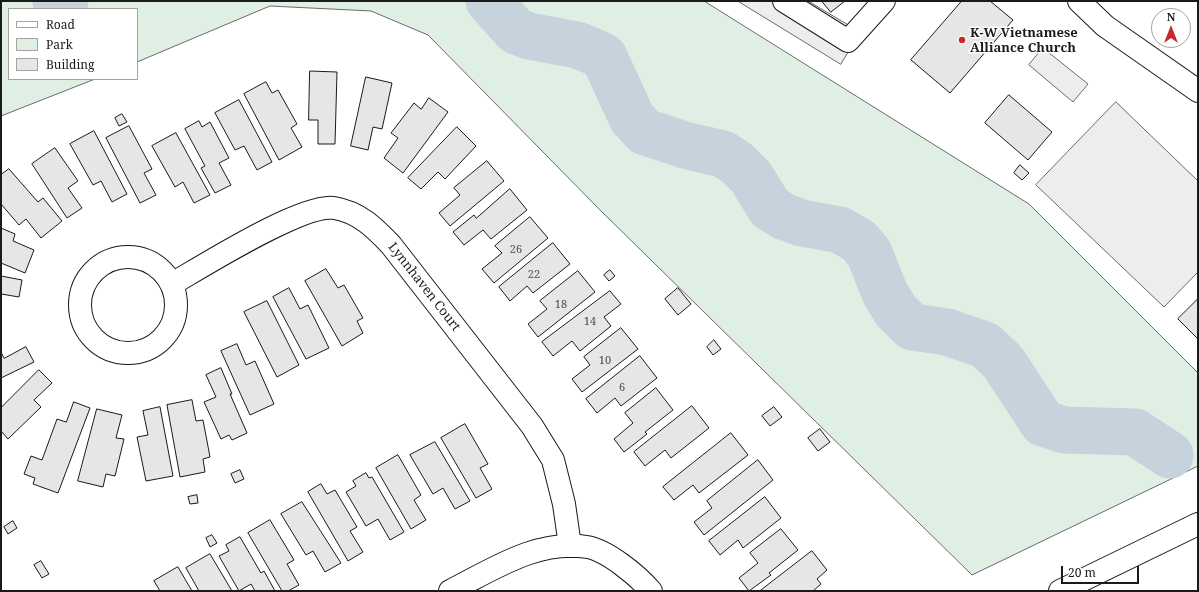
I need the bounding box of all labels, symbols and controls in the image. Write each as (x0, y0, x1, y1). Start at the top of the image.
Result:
legend (8, 8, 138, 80)
north arrow (1151, 8, 1191, 48)
text: N (1167, 9, 1175, 24)
text: Road (46, 16, 75, 33)
place label: K-W Vietnamese Alliance Church (970, 25, 1078, 56)
marker: K-W Vietnamese Alliance Church (957, 35, 967, 45)
text: Park (46, 36, 73, 53)
text: Building (46, 56, 94, 73)
street label: Lynnhaven Court (385, 240, 463, 334)
house number: 26 (510, 243, 522, 257)
house number: 22 (528, 268, 540, 282)
house number: 18 (555, 298, 567, 312)
house number: 14 (584, 315, 596, 329)
house number: 10 (599, 354, 611, 368)
house number: 6 (619, 381, 625, 395)
scale bar (1063, 558, 1141, 584)
text: 20 m (1068, 564, 1096, 581)

